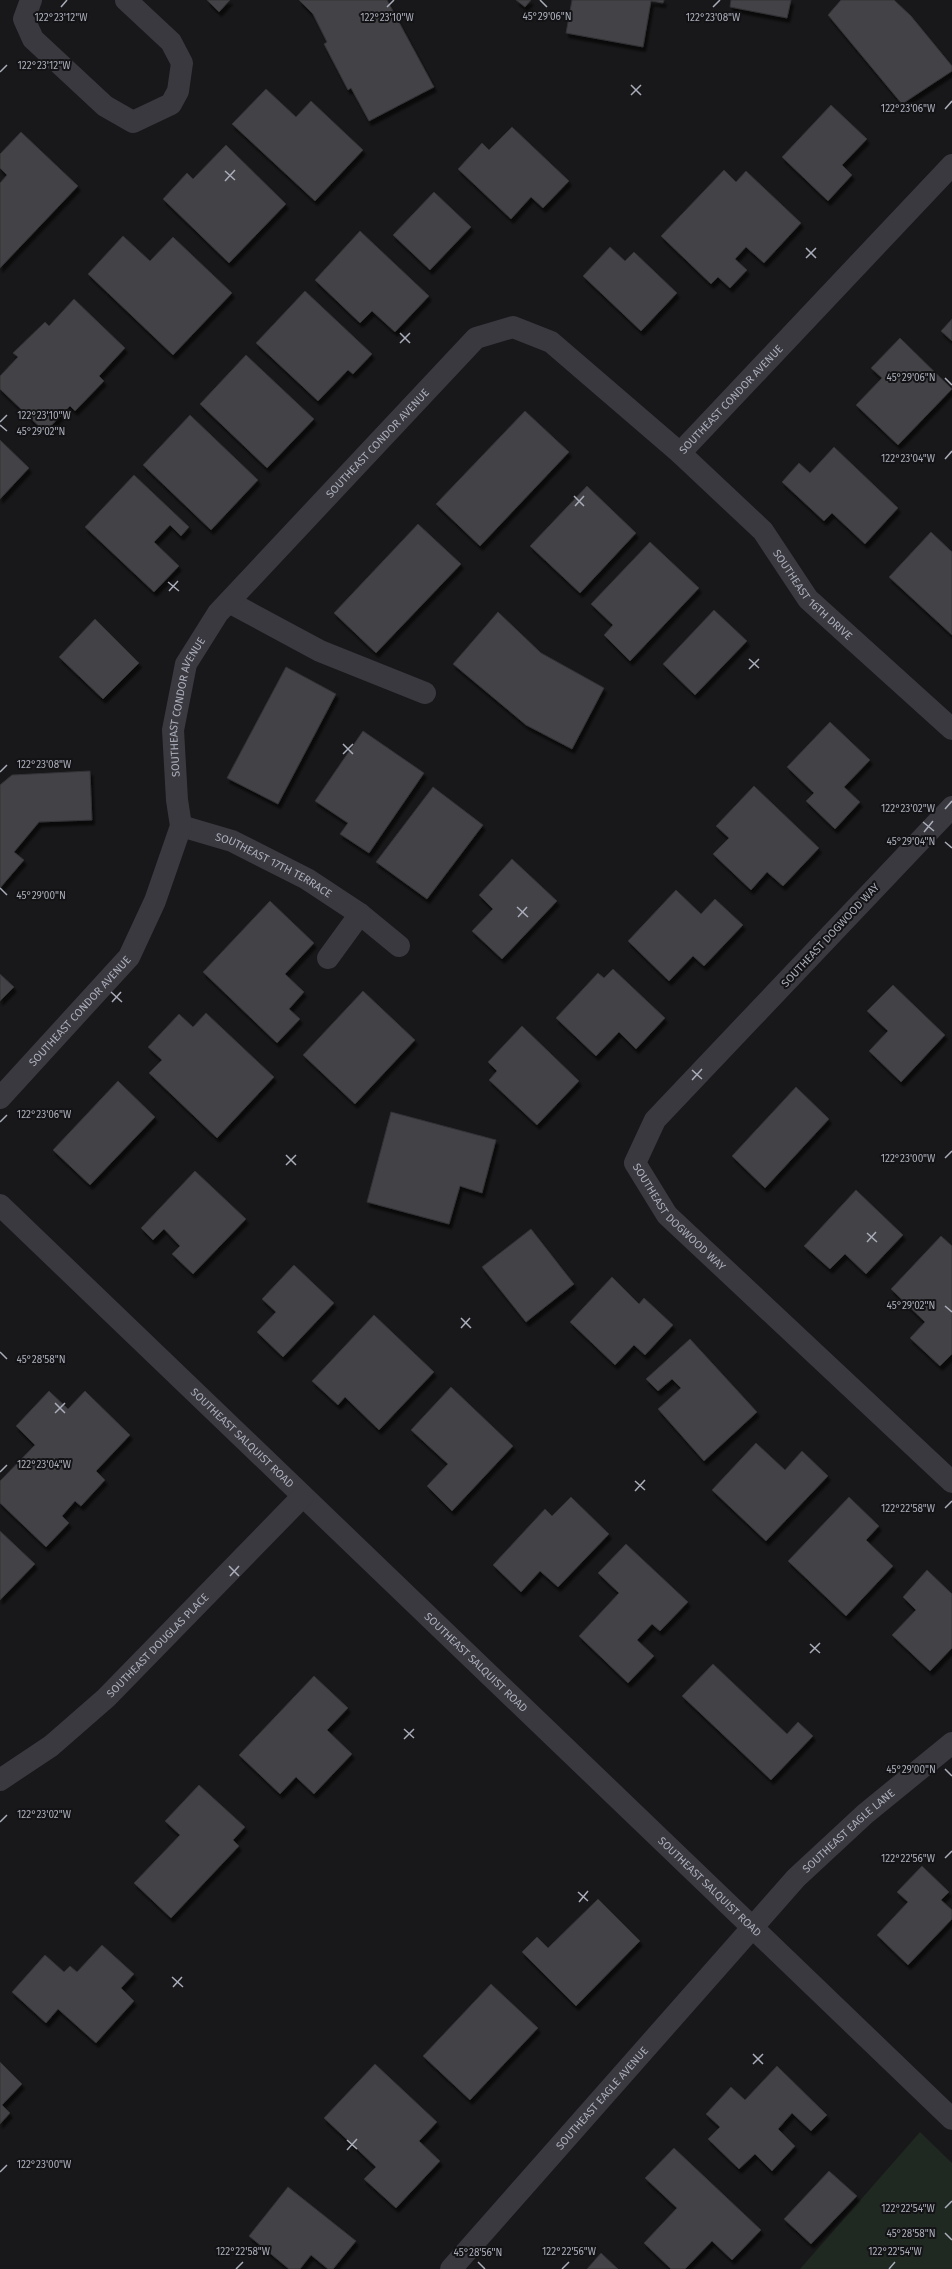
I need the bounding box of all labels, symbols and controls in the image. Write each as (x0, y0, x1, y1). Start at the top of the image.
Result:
text: 45°29'06"N (522, 11, 572, 23)
text: 122°23'12"W (34, 12, 88, 24)
text: 122°23'10"W (360, 12, 415, 24)
text: 122°23'08"W (686, 12, 741, 24)
text: 122°23'12"W (17, 60, 71, 72)
text: 122°23'06"W (881, 103, 936, 115)
street label: SOUTHEAST CONDOR AVENUE (677, 342, 786, 457)
text: 45°29'06"N (886, 372, 936, 384)
street label: SOUTHEAST CONDOR AVENUE (323, 386, 432, 501)
text: 122°23'10"W (17, 410, 72, 422)
text: 45°29'02"N (17, 426, 65, 438)
text: 122°23'04"W (881, 453, 936, 465)
street label: SOUTHEAST 16TH DRIVE (770, 547, 855, 643)
street label: SOUTHEAST CONDOR AVENUE (167, 635, 208, 777)
text: 122°23'08"W (17, 759, 72, 771)
text: 122°23'02"W (881, 803, 936, 815)
street label: SOUTHEAST 17TH TERRACE (214, 830, 334, 901)
text: 45°29'04"N (887, 836, 935, 848)
street label: SOUTHEAST DOGWOOD WAY (779, 881, 882, 990)
text: 45°29'00"N (16, 890, 66, 902)
street label: SOUTHEAST CONDOR AVENUE (26, 953, 134, 1069)
text: 122°23'06"W (17, 1109, 72, 1121)
text: 122°23'00"W (881, 1153, 936, 1165)
street label: SOUTHEAST DOGWOOD WAY (630, 1161, 728, 1273)
text: 45°29'02"N (887, 1300, 935, 1312)
text: 45°28'58"N (16, 1354, 66, 1366)
street label: SOUTHEAST SALQUIST ROAD (188, 1386, 296, 1491)
text: 122°23'04"W (17, 1459, 72, 1471)
text: 122°22'58"W (881, 1503, 936, 1515)
street label: SOUTHEAST DOUGLAS PLACE (104, 1591, 212, 1700)
street label: SOUTHEAST SALQUIST ROAD (421, 1610, 530, 1715)
text: 45°29'00"N (886, 1764, 936, 1776)
street label: SOUTHEAST EAGLE LANE (800, 1786, 897, 1876)
text: 122°23'02"W (17, 1809, 72, 1821)
street label: SOUTHEAST SALQUIST ROAD (655, 1834, 764, 1939)
text: 122°22'56"W (881, 1853, 936, 1865)
street label: SOUTHEAST EAGLE AVENUE (553, 2044, 651, 2152)
text: 122°23'00"W (17, 2159, 72, 2171)
text: 122°22'54"W (881, 2203, 936, 2215)
text: 45°28'58"N (886, 2228, 936, 2240)
text: 122°22'58"W (216, 2246, 271, 2258)
text: 122°22'56"W (542, 2246, 597, 2258)
text: 122°22'54"W (868, 2246, 923, 2258)
text: 45°28'56"N (454, 2247, 502, 2259)

